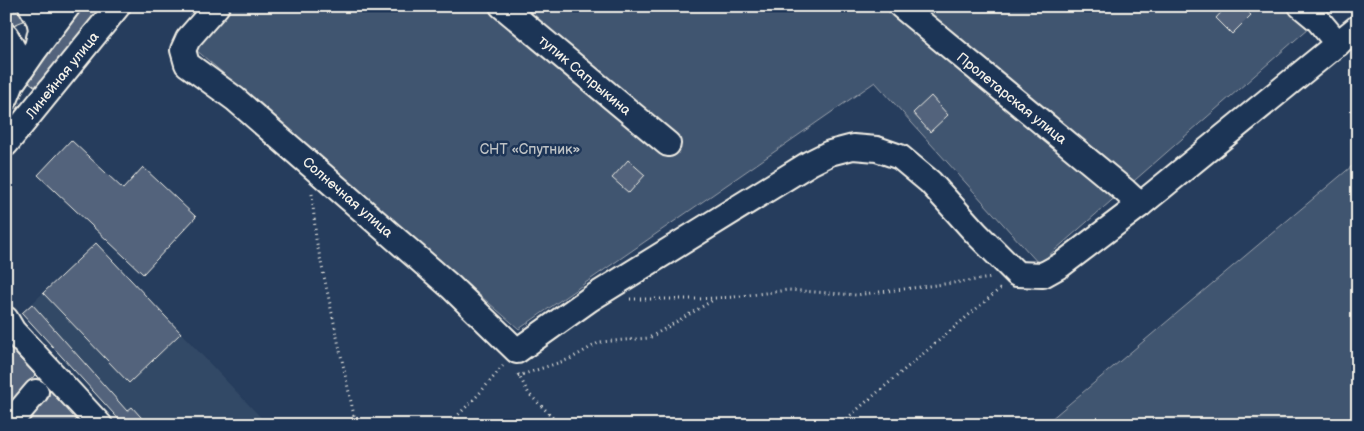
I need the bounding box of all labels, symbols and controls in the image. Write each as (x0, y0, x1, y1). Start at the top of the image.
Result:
street label: Линейная улица (22, 28, 103, 123)
street label: тупик Сапрыкина (535, 32, 635, 119)
street label: Пролетарская улица (953, 49, 1071, 148)
park label: СНТ «Спутник» (480, 141, 581, 158)
street label: Солнечная улица (299, 154, 397, 242)

